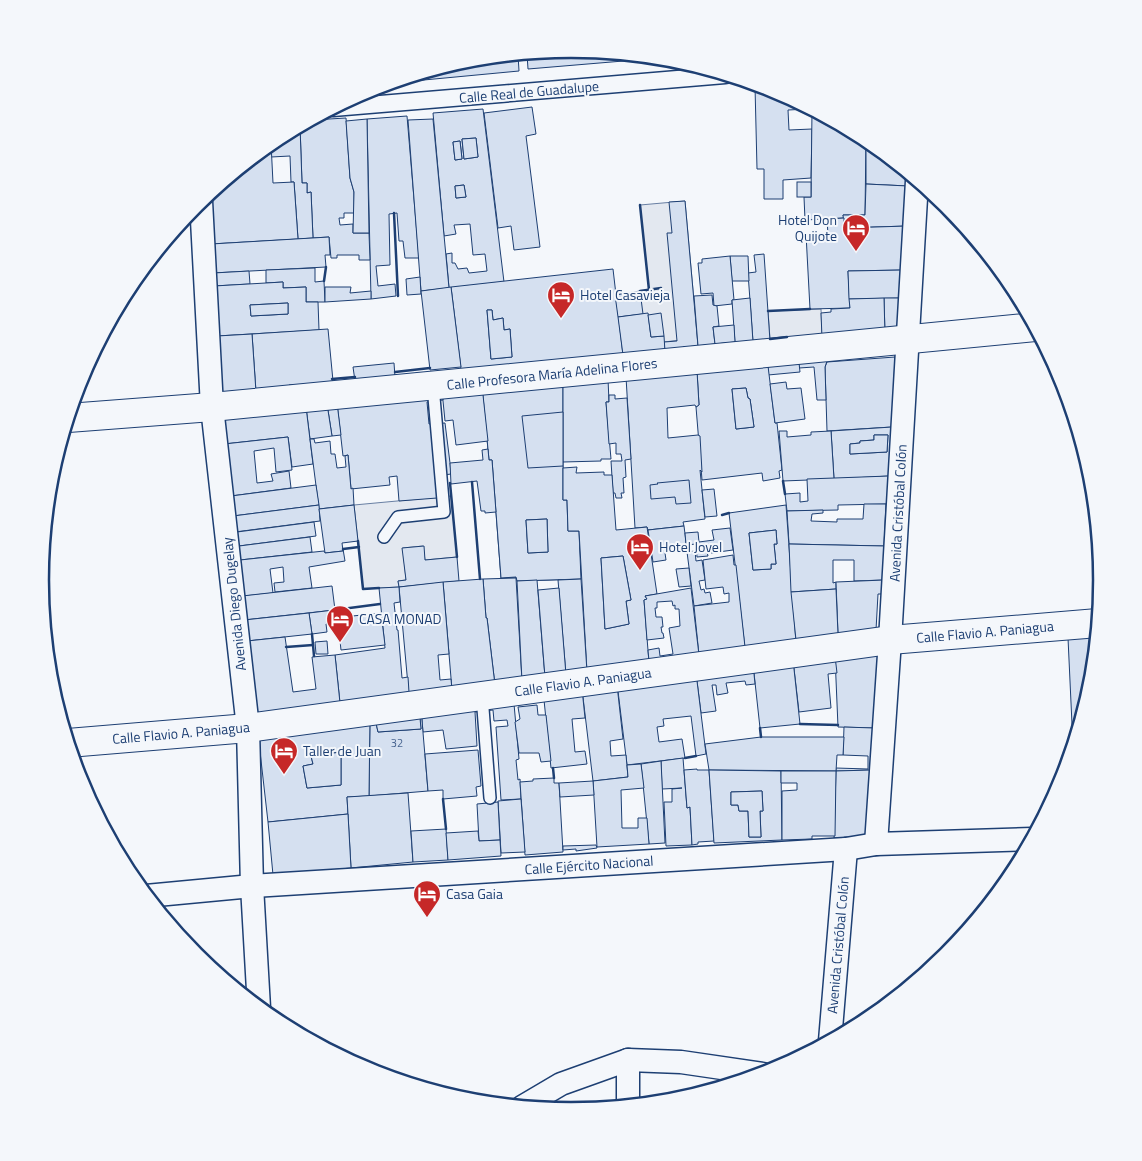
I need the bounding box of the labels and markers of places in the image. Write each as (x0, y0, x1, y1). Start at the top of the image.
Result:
place label: Hotel Don Quijote (778, 209, 837, 246)
hotel icon: Hotel Don Quijote (841, 213, 871, 252)
hotel icon: Hotel Casavieja (546, 280, 576, 319)
place label: Hotel Casavieja (580, 284, 670, 305)
hotel icon: Hotel Jovel (625, 532, 655, 571)
place label: Hotel Jovel (659, 536, 722, 557)
hotel icon: CASA MONAD (325, 604, 355, 643)
place label: CASA MONAD (359, 608, 442, 629)
hotel icon: Taller de Juan (269, 736, 299, 775)
place label: Taller de Juan (303, 740, 381, 761)
hotel icon: Casa Gaia (412, 879, 442, 918)
place label: Casa Gaia (446, 883, 503, 904)

